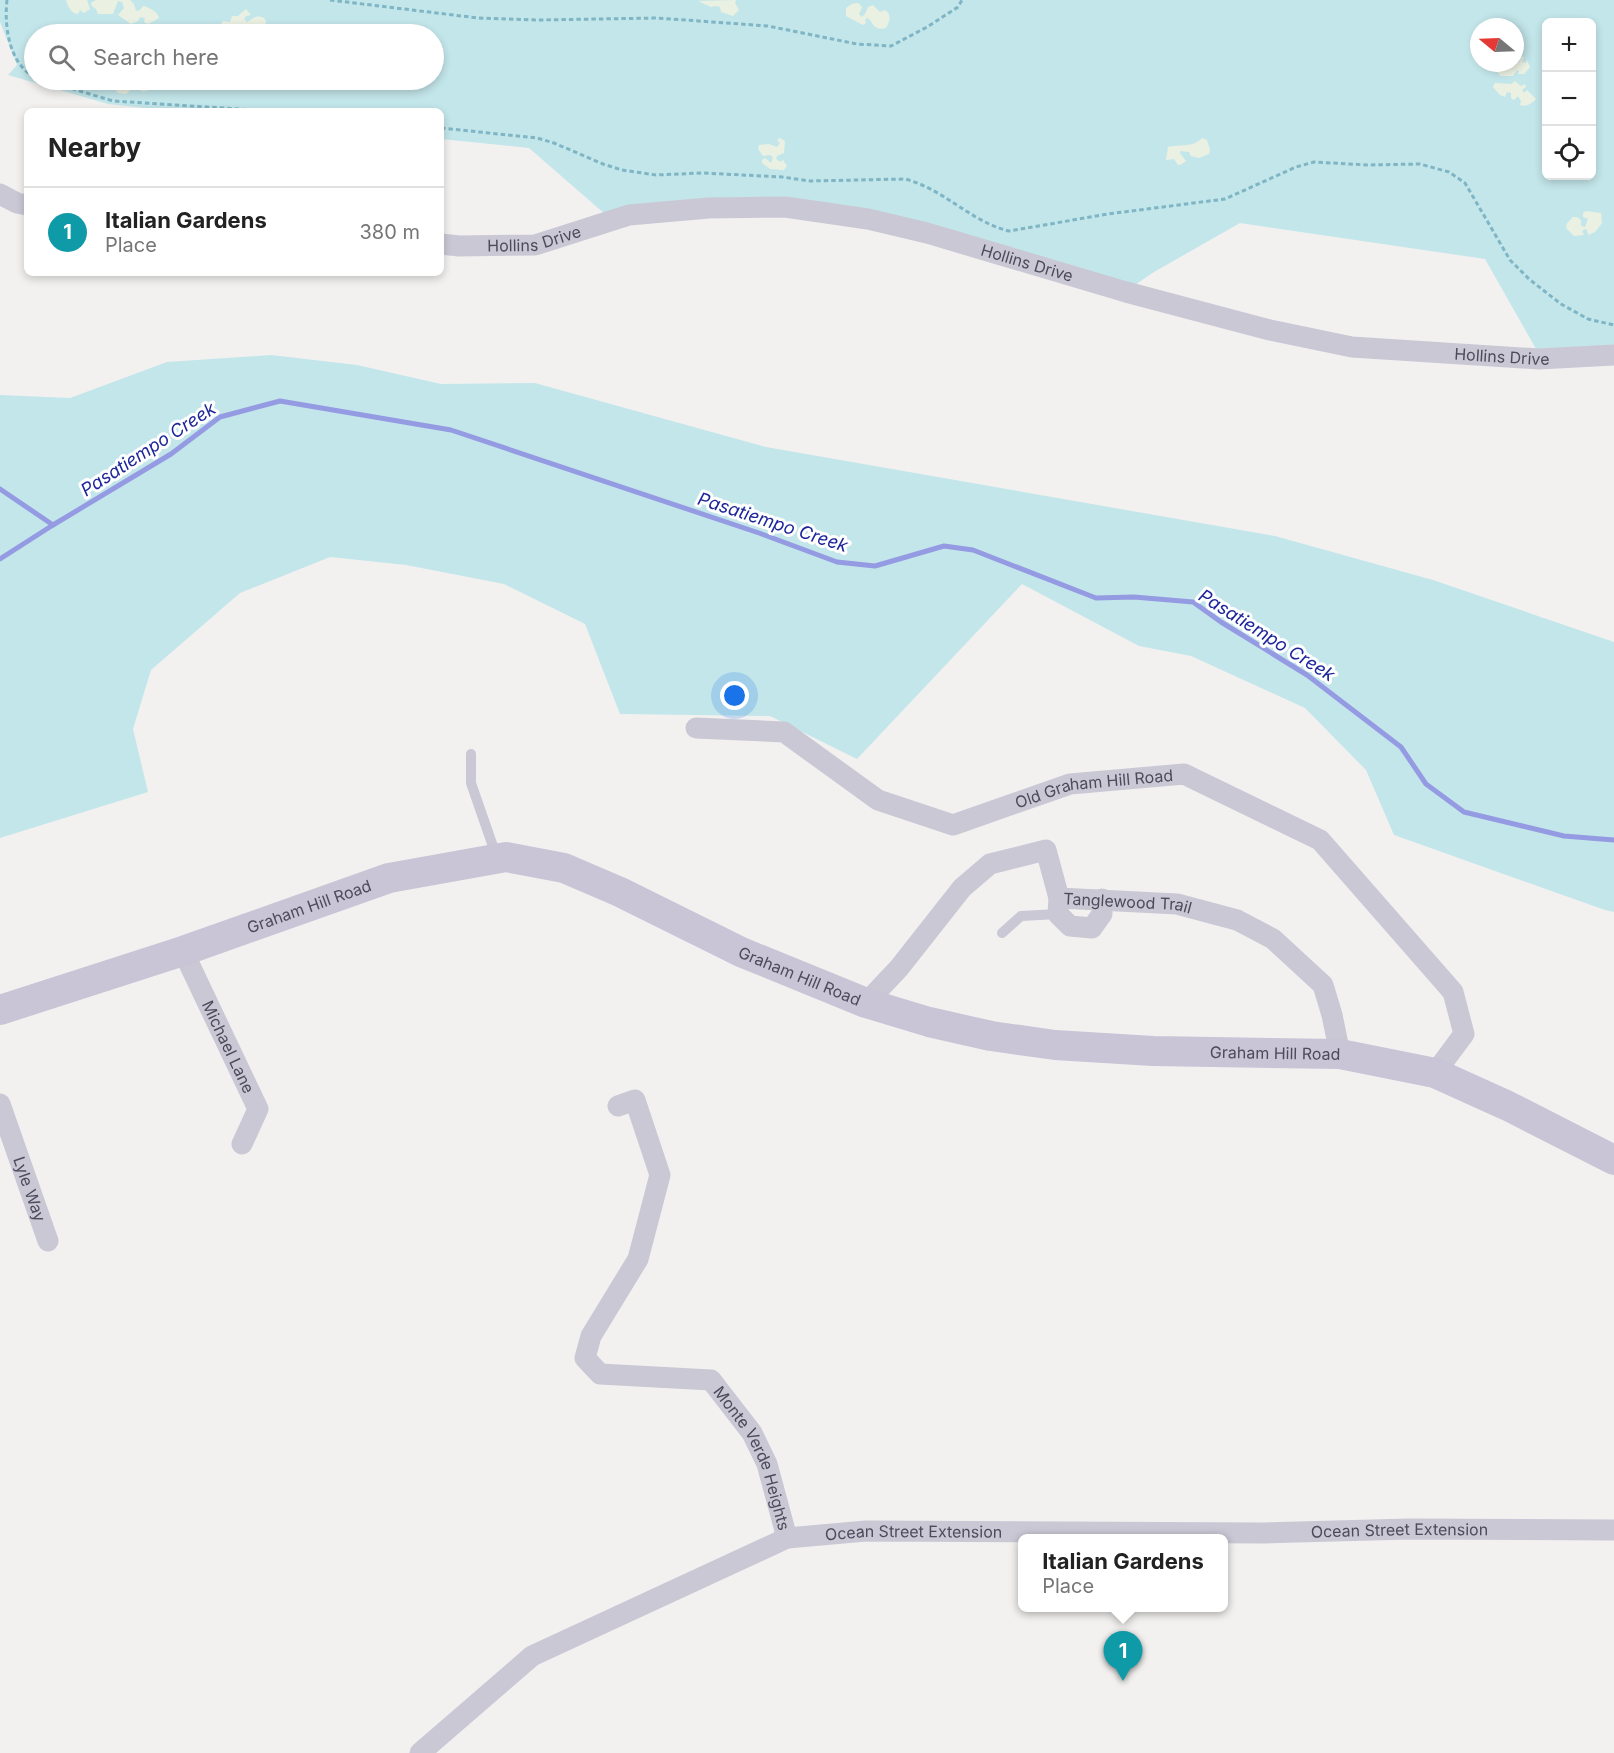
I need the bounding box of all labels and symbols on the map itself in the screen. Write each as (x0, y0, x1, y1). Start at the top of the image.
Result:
north arrow (1470, 18, 1524, 72)
street label: Hollins Drive (487, 221, 583, 256)
street label: Hollins Drive (979, 240, 1076, 286)
street label: Hollins Drive (1454, 344, 1550, 369)
water label: Pasatiempo Creek (77, 397, 220, 500)
water label: Pasatiempo Creek (695, 488, 852, 557)
water label: Pasatiempo Creek (1195, 585, 1340, 686)
your location (720, 681, 749, 710)
street label: Old Graham Hill Road (1012, 765, 1174, 812)
street label: Graham Hill Road (244, 875, 374, 938)
street label: Tanglewood Trail (1063, 888, 1194, 918)
street label: Graham Hill Road (735, 942, 864, 1010)
street label: Michael Lane (198, 997, 259, 1096)
street label: Graham Hill Road (1210, 1042, 1341, 1064)
street label: Lyle Way (9, 1154, 50, 1224)
street label: Monte Verde Heights (709, 1382, 794, 1532)
street label: Ocean Street Extension (1311, 1519, 1488, 1542)
street label: Ocean Street Extension (824, 1521, 1002, 1545)
pin: 1 (1104, 1632, 1142, 1681)

